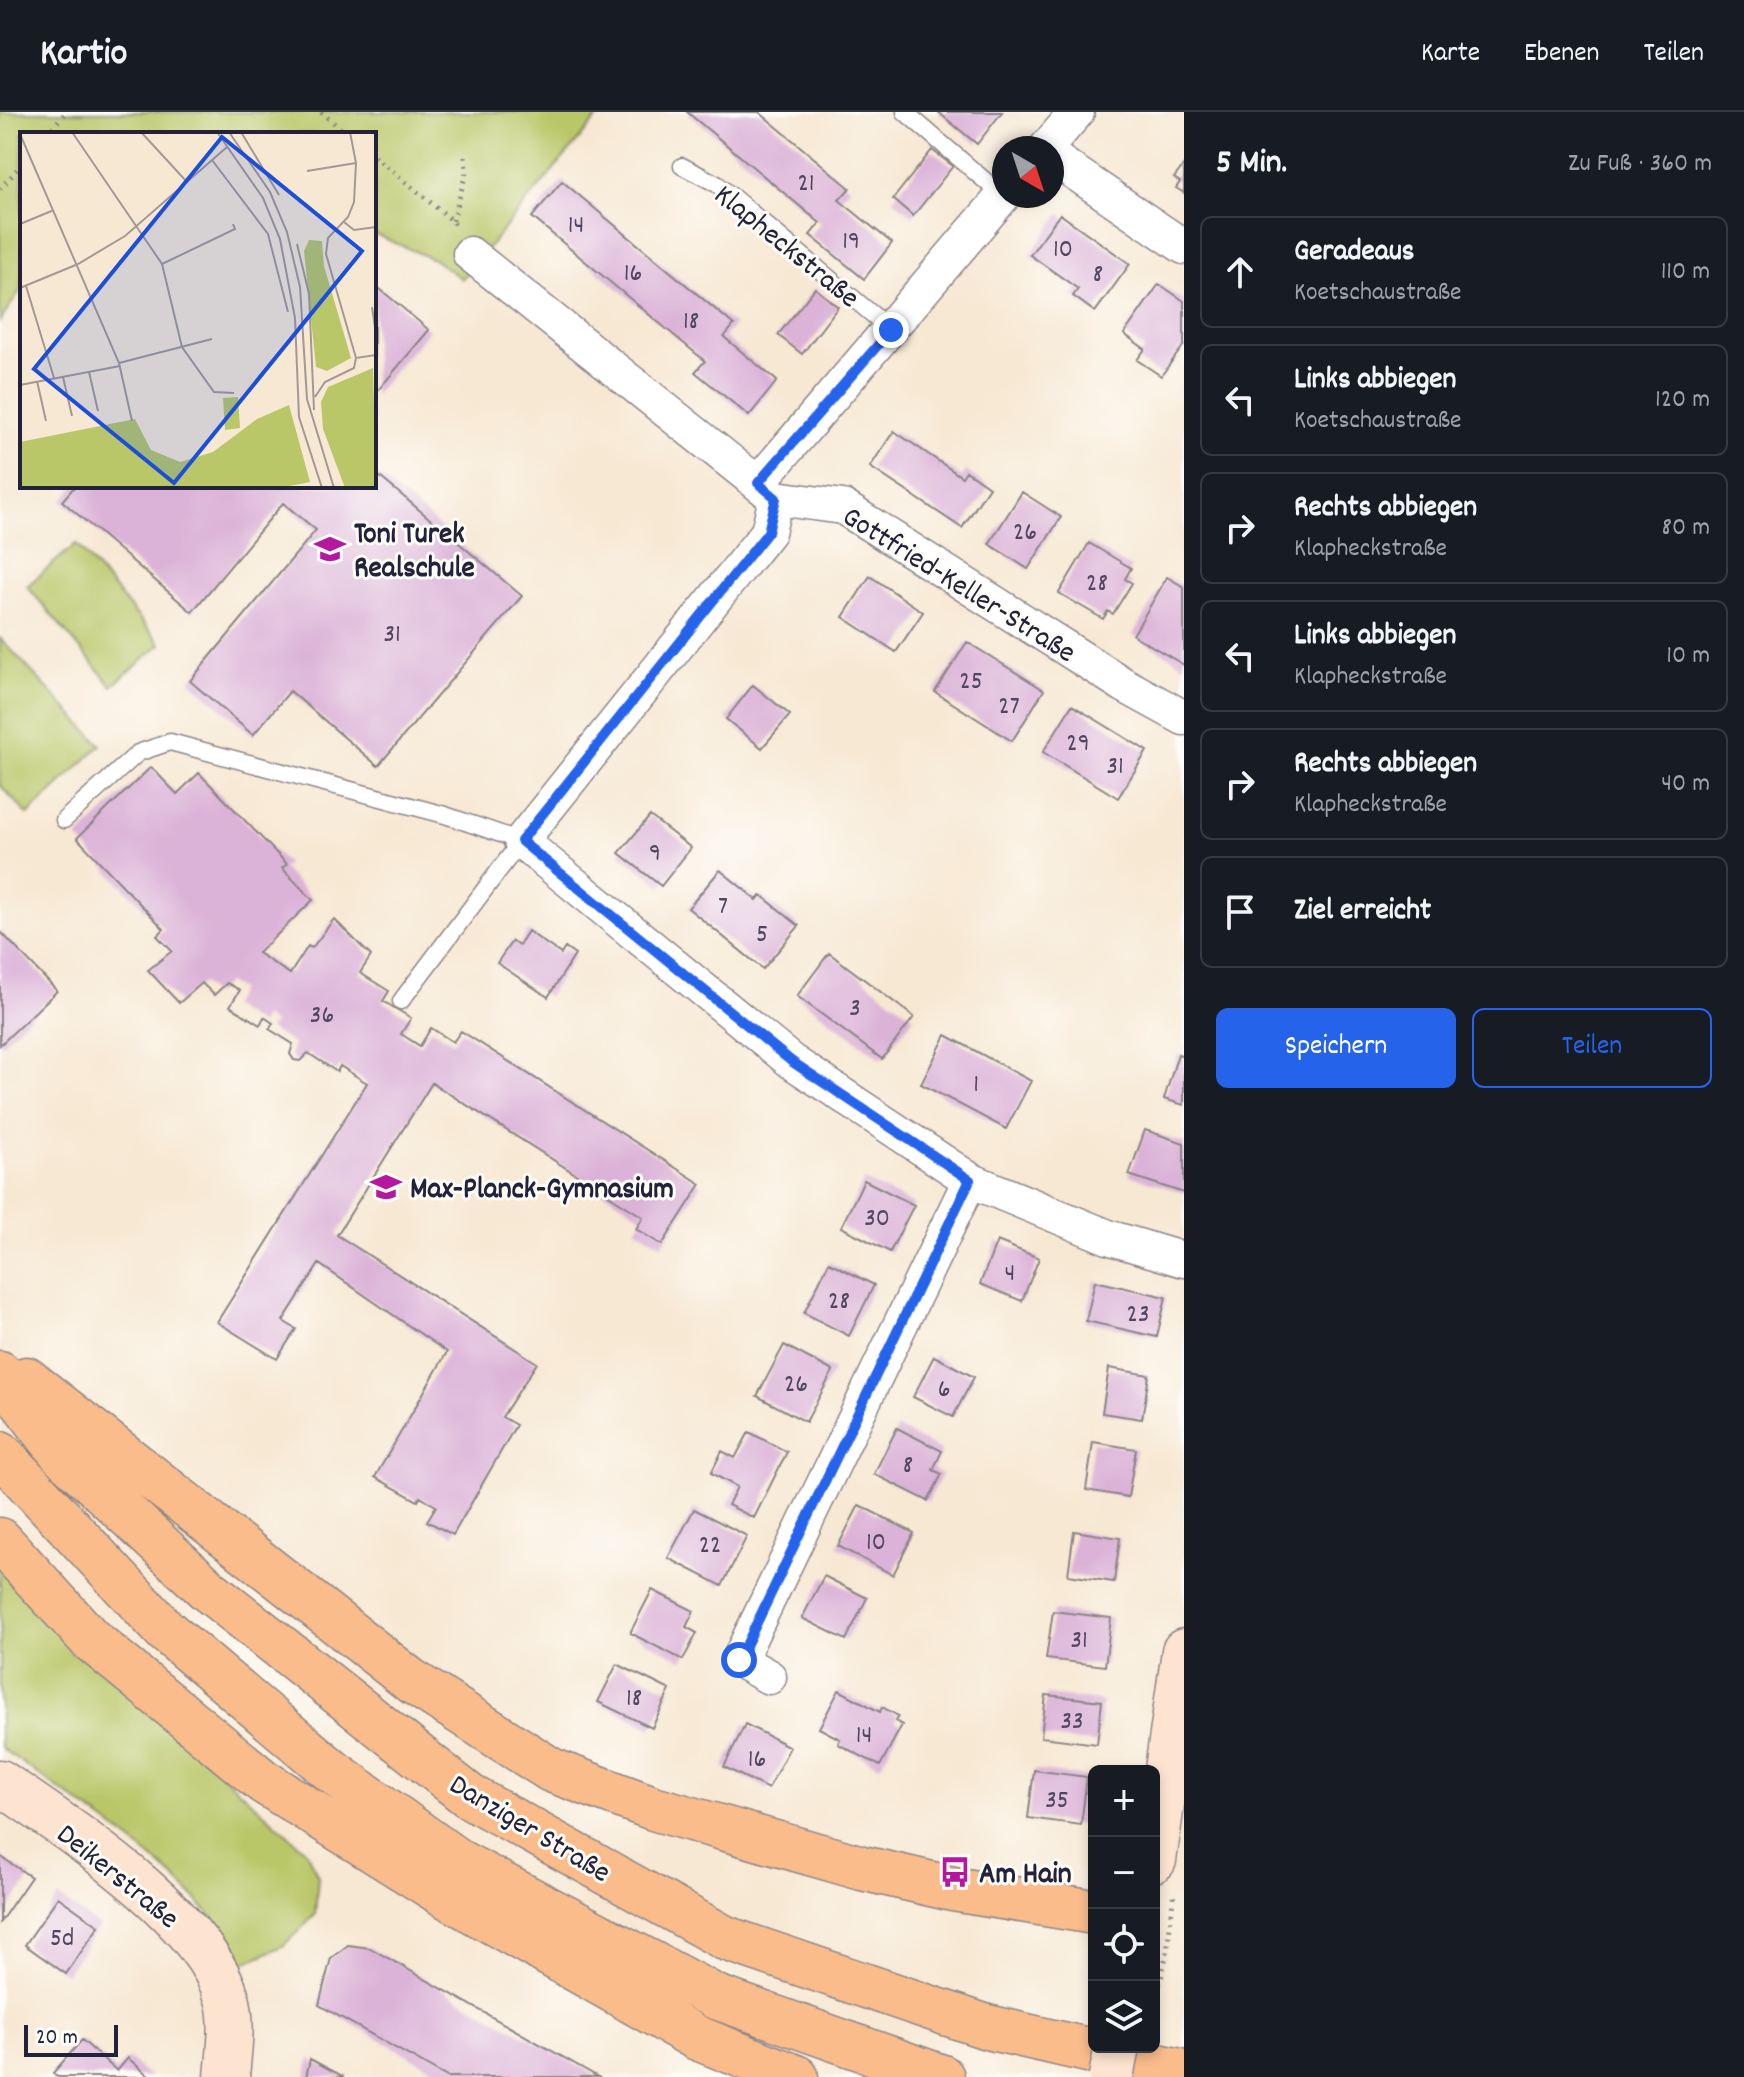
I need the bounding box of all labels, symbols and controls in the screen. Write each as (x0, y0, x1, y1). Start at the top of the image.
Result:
text: Kartio (40, 28, 127, 83)
text: Karte (1421, 35, 1480, 75)
text: Ebenen (1524, 35, 1599, 75)
text: Teilen (1643, 35, 1704, 75)
inset map (20, 132, 376, 488)
north arrow (992, 136, 1064, 208)
text: 5 Min. (1216, 140, 1287, 189)
text: Zu Fuß · 360 m (1568, 146, 1712, 183)
house number: 21 (797, 166, 815, 203)
street label: Klapheckstraße (703, 176, 867, 321)
house number: 14 (568, 208, 584, 245)
house number: 19 (842, 224, 860, 261)
house number: 10 (1053, 232, 1073, 269)
text: Geradeaus (1294, 232, 1414, 275)
icon: ahead (1218, 250, 1262, 294)
text: 110 m (1661, 254, 1710, 291)
house number: 16 (624, 256, 642, 293)
house number: 8 (1093, 257, 1103, 294)
text: Koetschaustraße (1294, 275, 1462, 312)
house number: 18 (683, 304, 699, 341)
route end (873, 312, 909, 348)
text: Links abbiegen (1294, 360, 1456, 403)
icon: left (1218, 378, 1262, 422)
text: 120 m (1655, 382, 1710, 419)
text: Koetschaustraße (1294, 403, 1462, 440)
text: Rechts abbiegen (1294, 488, 1477, 531)
street label: Gottfried-Keller-Straße (832, 498, 1083, 676)
icon: right (1218, 506, 1262, 550)
text: 80 m (1662, 510, 1710, 547)
place label: Toni Turek Realschule (354, 515, 475, 592)
house number: 26 (1013, 515, 1037, 552)
text: Klapheckstraße (1294, 531, 1447, 568)
school or university icon: Toni Turek Realschule (313, 532, 347, 566)
house number: 28 (1086, 566, 1108, 603)
text: Links abbiegen (1294, 616, 1456, 659)
house number: 31 (383, 617, 401, 654)
icon: left (1218, 634, 1262, 678)
text: 10 m (1666, 638, 1710, 675)
text: Klapheckstraße (1294, 659, 1447, 696)
house number: 25 (959, 664, 983, 701)
house number: 27 (998, 689, 1020, 726)
house number: 29 (1066, 726, 1090, 763)
text: Rechts abbiegen (1294, 744, 1477, 787)
house number: 31 (1106, 749, 1124, 786)
icon: right (1218, 762, 1262, 806)
text: 40 m (1661, 766, 1710, 803)
text: Klapheckstraße (1294, 787, 1447, 824)
house number: 9 (649, 836, 661, 873)
house number: 7 (718, 889, 728, 926)
icon: arrive (1218, 890, 1262, 934)
text: Ziel erreicht (1294, 891, 1431, 934)
house number: 5 (756, 917, 768, 954)
house number: 3 (849, 991, 861, 1028)
house number: 36 (310, 998, 334, 1035)
button: Speichern (1216, 1008, 1456, 1088)
button: Teilen (1472, 1008, 1712, 1088)
house number: 1 (973, 1067, 979, 1104)
school or university icon: Max-Planck-Gymnasium (369, 1170, 403, 1204)
place label: Max-Planck-Gymnasium (410, 1170, 674, 1213)
house number: 30 (864, 1201, 890, 1238)
house number: 4 (1005, 1256, 1015, 1293)
house number: 28 (828, 1284, 850, 1321)
house number: 23 (1127, 1297, 1149, 1334)
house number: 26 (784, 1367, 808, 1404)
house number: 6 (938, 1372, 950, 1409)
house number: 8 (903, 1448, 913, 1485)
house number: 10 (866, 1525, 886, 1562)
house number: 22 (699, 1528, 721, 1565)
house number: 31 (1070, 1623, 1088, 1660)
route start (721, 1642, 757, 1678)
house number: 18 (626, 1681, 642, 1718)
house number: 33 (1060, 1704, 1084, 1741)
house number: 14 (856, 1718, 872, 1755)
house number: 16 (748, 1742, 766, 1779)
map controls (1088, 1765, 1160, 2053)
button: + (1088, 1765, 1160, 1837)
street label: Danziger Straße (440, 1766, 618, 1896)
house number: 35 (1045, 1783, 1069, 1820)
street label: Deikerstraße (45, 1815, 187, 1942)
button: − (1088, 1837, 1160, 1909)
bus stop icon: Am Hain (938, 1855, 972, 1889)
place label: Am Hain (979, 1855, 1072, 1898)
button: locate (1088, 1909, 1160, 1981)
house number: 5d (50, 1921, 74, 1958)
button: layers (1088, 1981, 1160, 2053)
scale bar (24, 2021, 118, 2057)
text: 20 m (36, 2023, 78, 2054)

